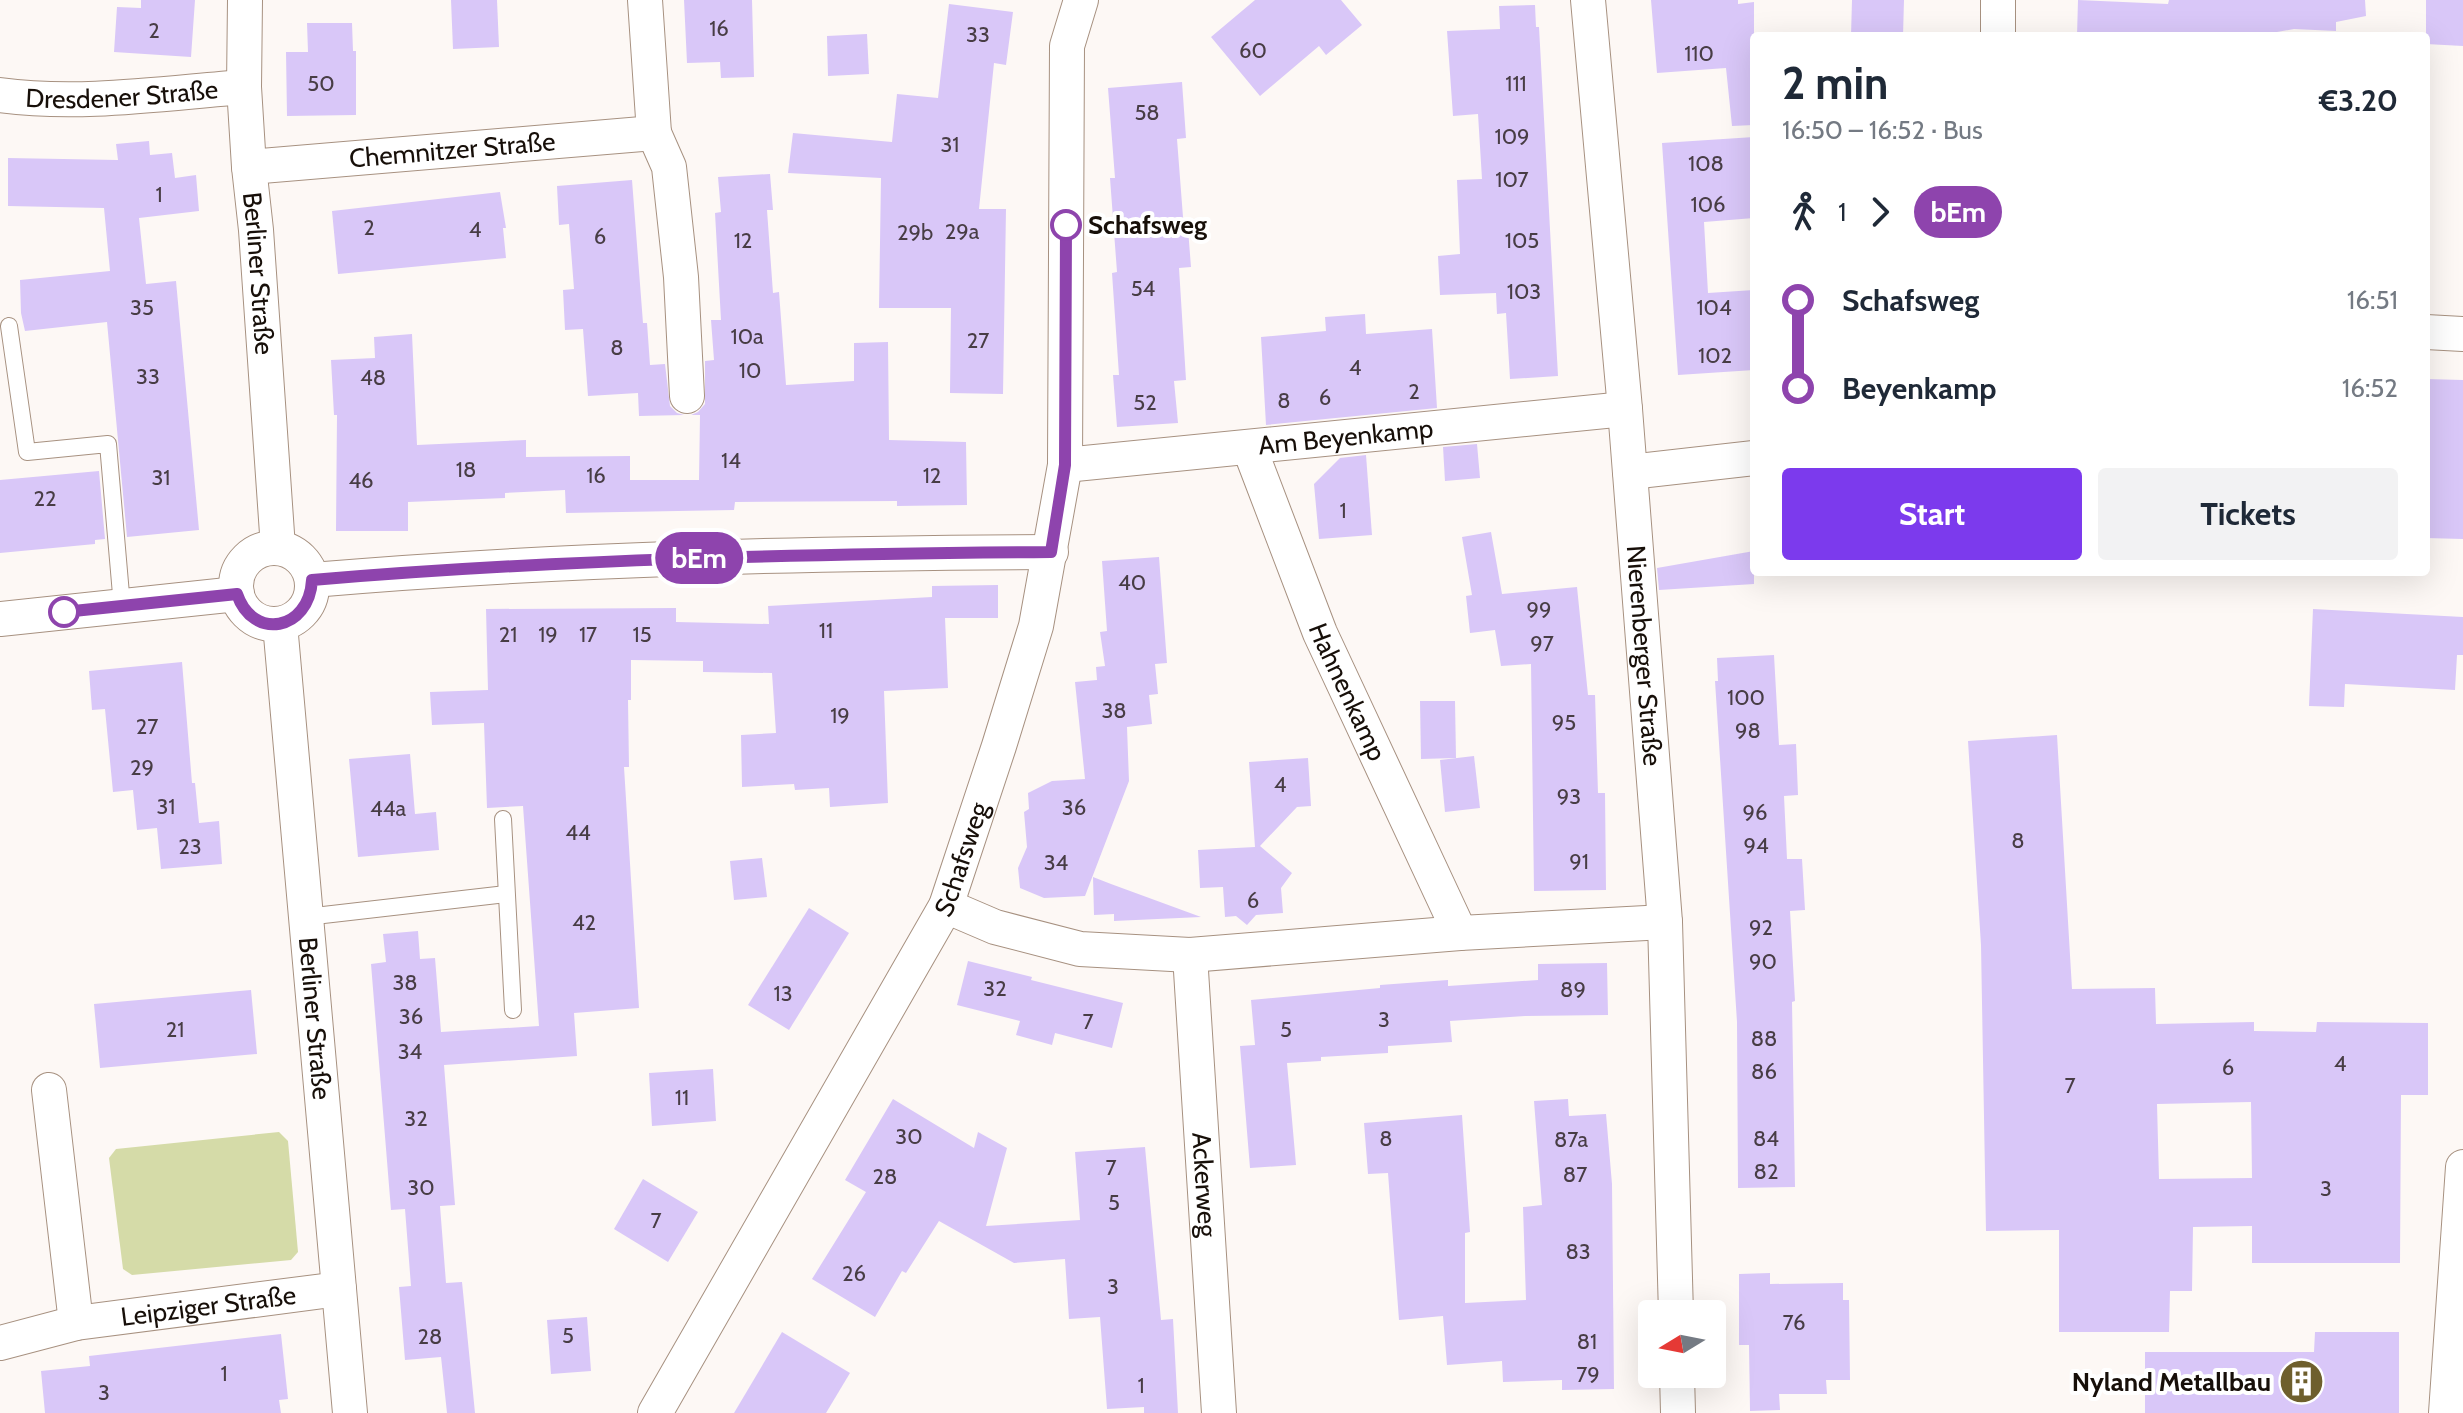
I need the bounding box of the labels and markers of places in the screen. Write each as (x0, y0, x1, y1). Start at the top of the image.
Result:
place label: Schafsweg (1088, 209, 1207, 241)
marker: Schafsweg (1051, 210, 1081, 240)
unlabelled marker (49, 597, 79, 627)
building icon: Nyland Metallbau (2278, 1358, 2326, 1406)
place label: Nyland Metallbau (2072, 1366, 2271, 1398)

